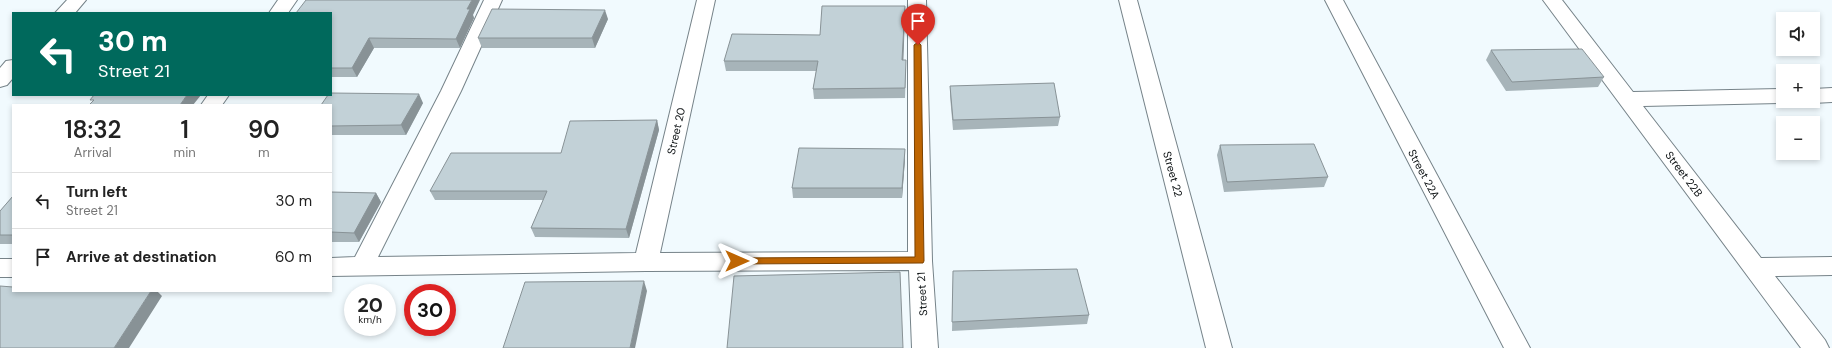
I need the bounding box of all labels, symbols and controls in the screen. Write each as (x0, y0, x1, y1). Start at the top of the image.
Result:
pin (901, 4, 935, 45)
icon: arrive (907, 10, 929, 32)
map controls (1776, 12, 1820, 160)
button: sound (1776, 12, 1820, 56)
text: 30 m (98, 23, 168, 60)
icon: left (32, 28, 84, 80)
text: Street 21 (98, 59, 170, 83)
button: + (1776, 64, 1820, 108)
street label: Street 20 (664, 106, 688, 156)
text: 18:32 (64, 114, 121, 145)
text: 1 (181, 114, 189, 145)
text: 90 (248, 114, 280, 145)
button: − (1776, 116, 1820, 160)
text: Arrival (74, 144, 112, 161)
text: min (174, 144, 196, 161)
text: m (258, 144, 270, 161)
street label: Street 22A (1405, 147, 1443, 201)
street label: Street 22B (1662, 148, 1706, 200)
street label: Street 22 (1160, 150, 1186, 198)
text: Turn left (66, 182, 127, 202)
icon: left (32, 190, 54, 212)
text: 30 m (276, 191, 312, 211)
text: Street 21 (66, 202, 118, 219)
position arrow (716, 240, 758, 282)
icon: arrive (32, 246, 54, 268)
text: Arrive at destination (66, 247, 217, 267)
text: 60 m (275, 247, 312, 267)
street label: Street 21 (914, 272, 930, 316)
speed limit sign: 30 (404, 284, 456, 336)
text: 20 (357, 292, 383, 318)
text: km/h (358, 313, 382, 326)

